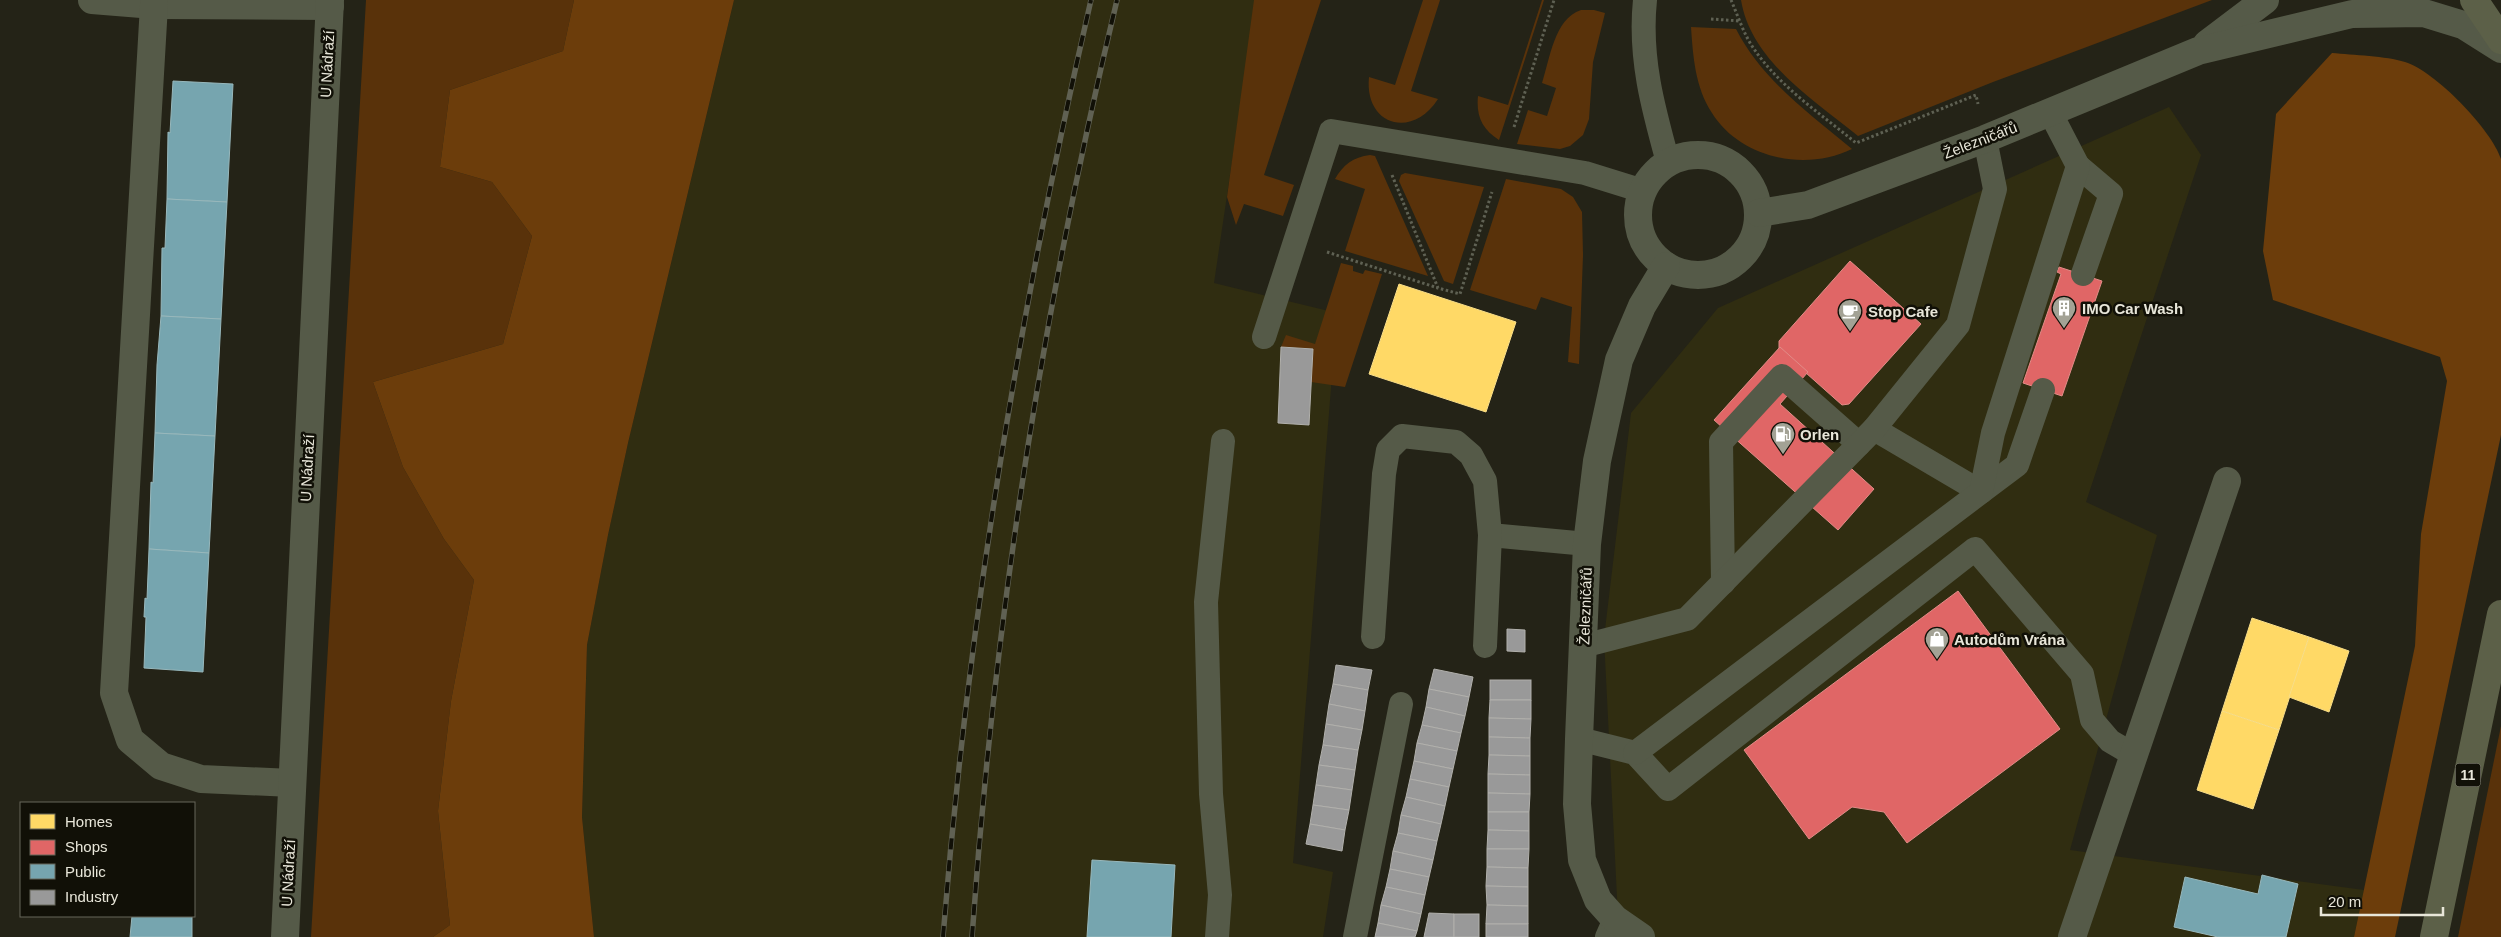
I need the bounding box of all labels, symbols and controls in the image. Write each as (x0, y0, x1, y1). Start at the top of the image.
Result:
street label: U Nádraží (317, 29, 337, 98)
street label: Železničářů (1941, 118, 2019, 162)
building icon: IMO Car Wash (2051, 295, 2077, 329)
cafe icon: Stop Cafe (1837, 298, 1863, 332)
place label: IMO Car Wash (2082, 300, 2183, 317)
place label: Stop Cafe (1868, 303, 1938, 320)
fuel station icon: Orlen (1770, 421, 1796, 455)
place label: Orlen (1800, 426, 1839, 443)
street label: U Nádraží (297, 433, 317, 502)
street label: Železničářů (1575, 567, 1595, 645)
shop icon: Autodům Vrána (1924, 626, 1950, 660)
place label: Autodům Vrána (1954, 631, 2066, 648)
road number: 11 (2456, 764, 2480, 786)
legend (20, 802, 195, 917)
text: Homes (65, 813, 113, 830)
text: Shops (65, 838, 108, 855)
street label: U Nádraží (278, 838, 298, 907)
text: Public (65, 863, 106, 880)
scale bar (2321, 884, 2444, 916)
text: Industry (65, 888, 119, 905)
text: 20 m (2328, 893, 2361, 910)

